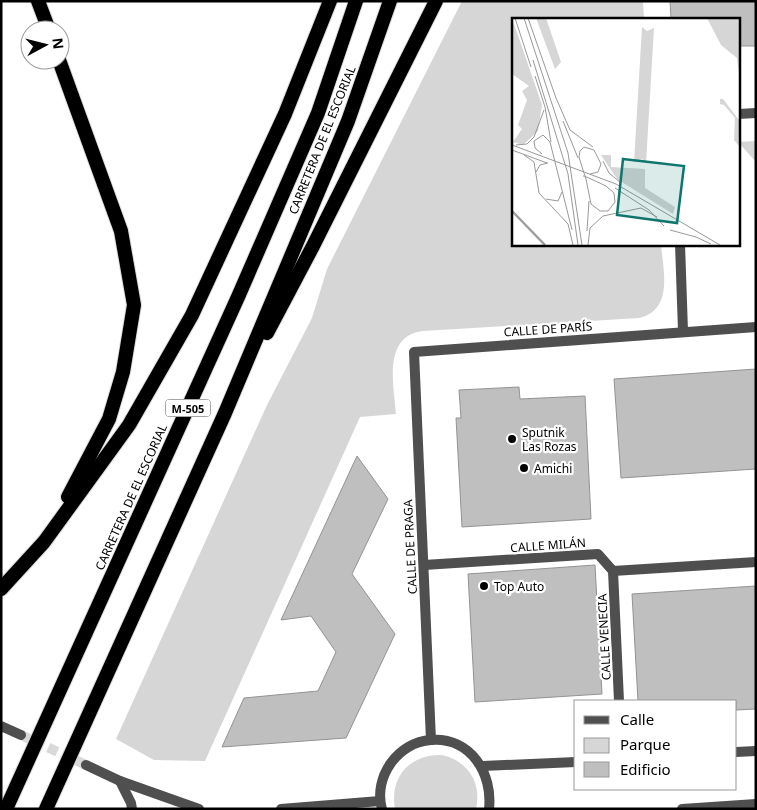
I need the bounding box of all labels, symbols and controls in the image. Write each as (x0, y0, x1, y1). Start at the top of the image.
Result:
inset map (512, 18, 740, 245)
north arrow (20, 20, 70, 70)
text: N (48, 37, 69, 50)
street label: CARRETERA DE EL ESCORIAL (284, 63, 360, 217)
street label: CALLE DE PARÍS (503, 317, 593, 341)
road number: M-505 (166, 399, 210, 416)
street label: CARRETERA DE EL ESCORIAL (91, 421, 171, 573)
place label: Sputnik Las Rozas (522, 424, 577, 455)
marker: Sputnik Las Rozas (506, 433, 518, 445)
place label: Amichi (534, 460, 572, 477)
marker: Amichi (518, 462, 530, 474)
street label: CALLE DE PRAGA (399, 499, 421, 595)
street label: CALLE MILÁN (510, 534, 586, 556)
place label: Top Auto (494, 578, 544, 595)
marker: Top Auto (478, 580, 490, 592)
street label: CALLE VENECIA (593, 593, 615, 681)
legend (574, 700, 737, 790)
text: Calle (620, 709, 654, 729)
text: Parque (620, 734, 670, 754)
text: Edificio (620, 759, 671, 779)

